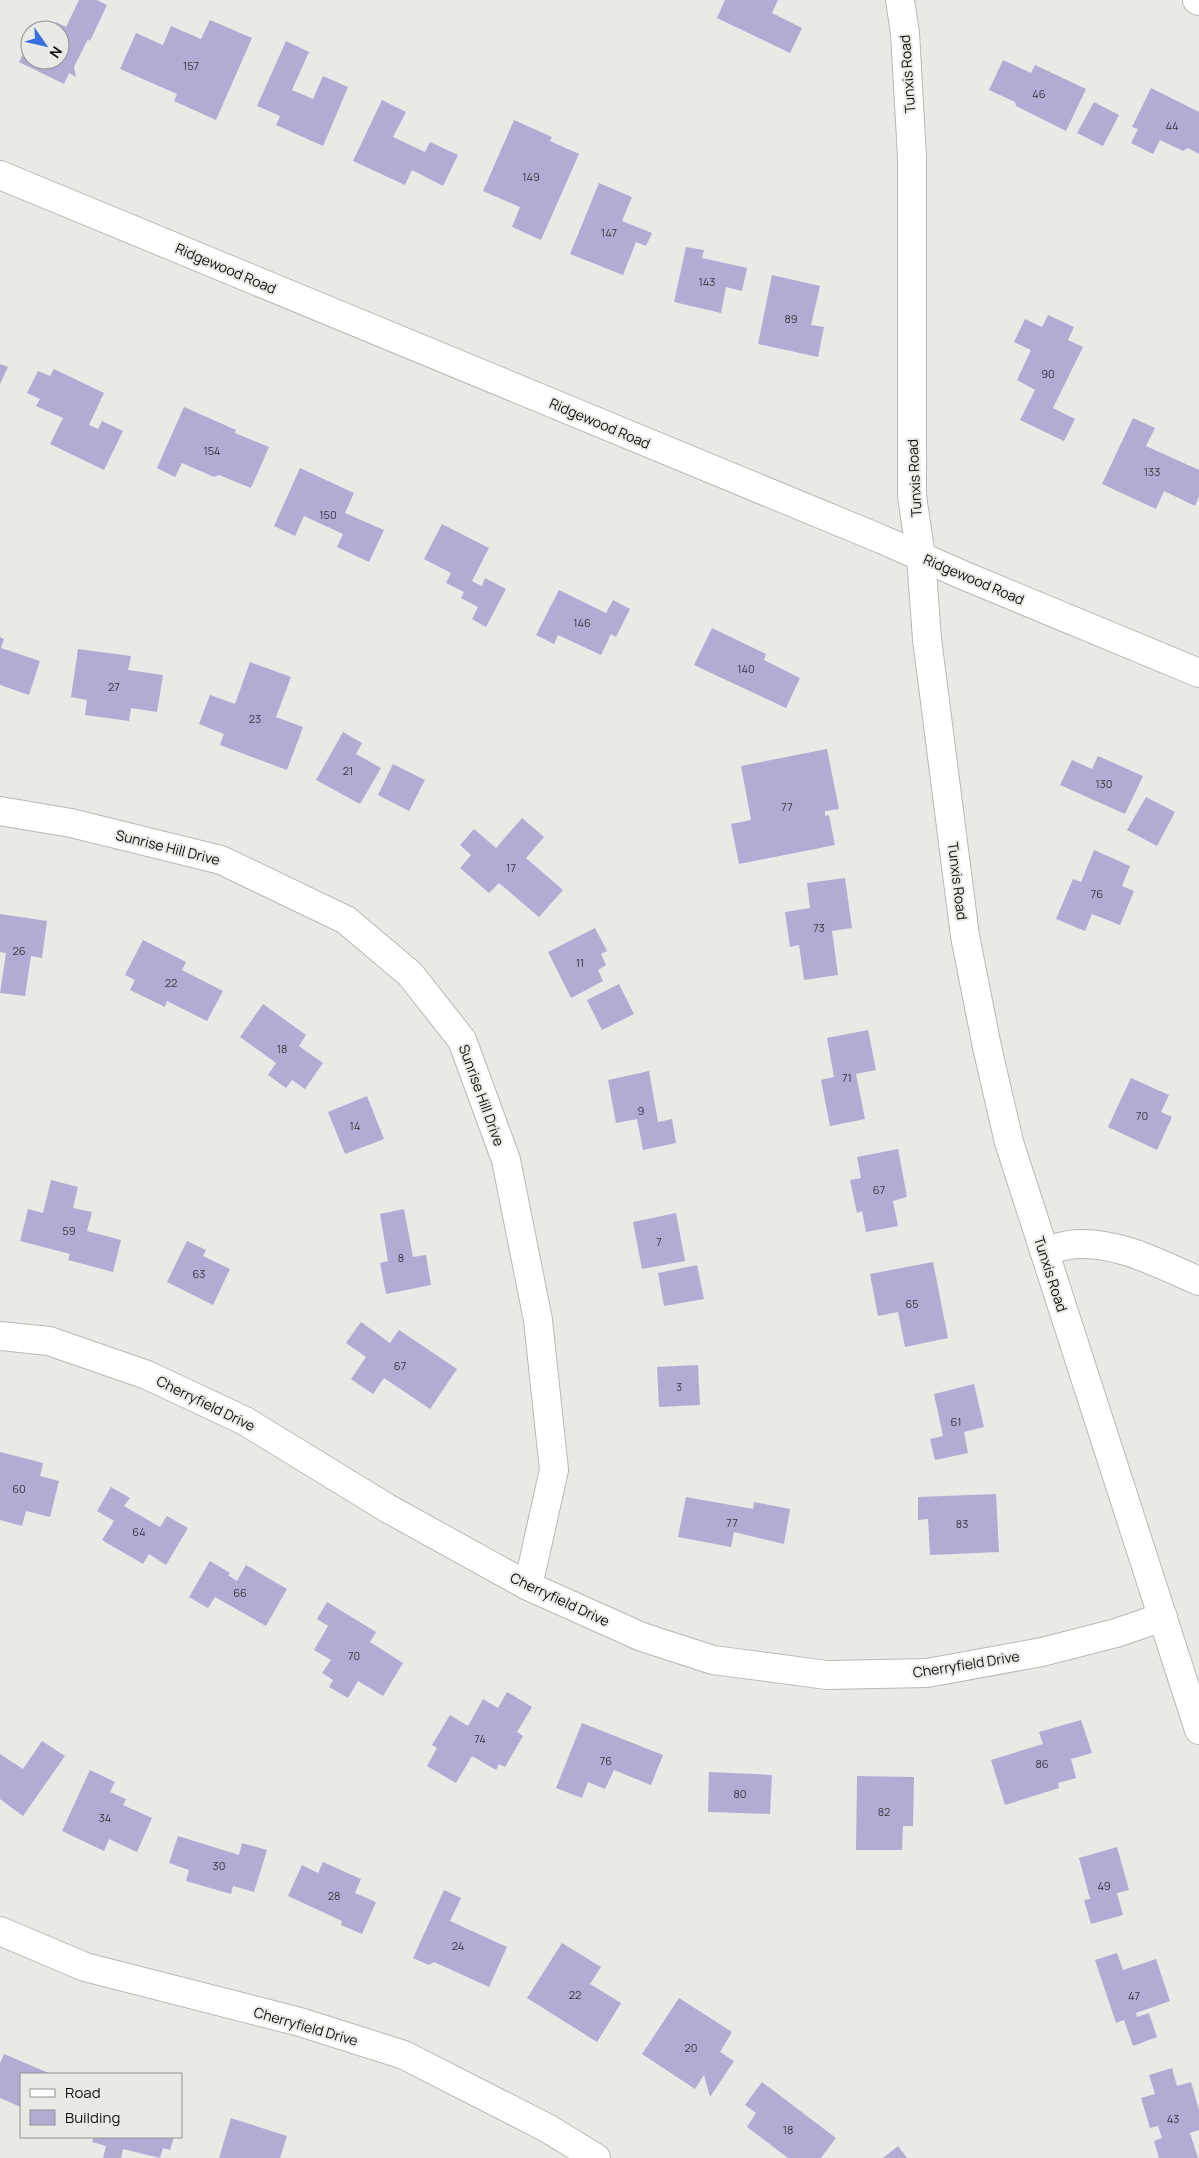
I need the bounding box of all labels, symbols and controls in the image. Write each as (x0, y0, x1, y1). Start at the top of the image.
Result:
north arrow (20, 20, 70, 70)
street label: Tunxis Road (895, 34, 919, 114)
text: N (46, 43, 67, 62)
house number: 157 (183, 58, 199, 73)
house number: 46 (1032, 86, 1046, 101)
house number: 44 (1165, 118, 1179, 133)
house number: 149 (522, 169, 540, 184)
house number: 147 (601, 225, 617, 240)
street label: Ridgewood Road (173, 238, 279, 298)
house number: 143 (699, 274, 715, 289)
house number: 89 (784, 311, 798, 326)
house number: 90 (1041, 366, 1055, 381)
street label: Ridgewood Road (547, 393, 653, 453)
street label: Tunxis Road (902, 438, 926, 518)
house number: 154 (203, 443, 221, 458)
house number: 133 (1144, 464, 1160, 479)
house number: 150 (319, 507, 337, 522)
street label: Ridgewood Road (921, 549, 1027, 609)
house number: 146 (573, 615, 591, 630)
house number: 140 (737, 661, 755, 676)
house number: 27 (108, 679, 120, 694)
house number: 23 (249, 711, 261, 726)
house number: 21 (343, 763, 353, 778)
house number: 130 (1095, 776, 1113, 791)
house number: 77 (781, 799, 793, 814)
street label: Sunrise Hill Drive (114, 825, 222, 869)
street label: Tunxis Road (944, 841, 972, 921)
house number: 17 (506, 860, 516, 875)
house number: 76 (1091, 886, 1103, 901)
house number: 73 (813, 920, 825, 935)
house number: 26 (12, 943, 26, 958)
house number: 11 (576, 955, 584, 970)
house number: 22 (165, 975, 177, 990)
house number: 18 (277, 1041, 287, 1056)
street label: Sunrise Hill Drive (455, 1042, 509, 1148)
house number: 71 (842, 1070, 852, 1085)
house number: 9 (638, 1103, 645, 1118)
house number: 70 (1136, 1108, 1148, 1123)
house number: 14 (350, 1118, 360, 1133)
house number: 67 (873, 1182, 885, 1197)
house number: 59 (62, 1223, 76, 1238)
house number: 7 (656, 1234, 662, 1249)
street label: Tunxis Road (1030, 1234, 1072, 1314)
house number: 8 (398, 1250, 404, 1265)
house number: 63 (193, 1266, 205, 1281)
house number: 65 (905, 1296, 919, 1311)
house number: 67 (394, 1358, 406, 1373)
street label: Cherryfield Drive (153, 1371, 259, 1435)
house number: 3 (676, 1379, 682, 1394)
house number: 61 (951, 1414, 961, 1429)
house number: 60 (12, 1481, 26, 1496)
house number: 77 (726, 1515, 738, 1530)
house number: 83 (956, 1516, 968, 1531)
house number: 64 (132, 1524, 146, 1539)
street label: Cherryfield Drive (507, 1568, 613, 1630)
house number: 66 (233, 1585, 247, 1600)
street label: Cherryfield Drive (911, 1646, 1021, 1682)
house number: 70 (348, 1648, 360, 1663)
house number: 74 (474, 1731, 486, 1746)
house number: 76 (600, 1753, 612, 1768)
house number: 86 (1035, 1756, 1049, 1771)
house number: 80 (733, 1786, 747, 1801)
house number: 82 (878, 1804, 890, 1819)
house number: 34 (99, 1810, 111, 1825)
house number: 30 (213, 1858, 225, 1873)
house number: 49 (1097, 1878, 1111, 1893)
house number: 28 (328, 1888, 340, 1903)
house number: 24 (452, 1938, 464, 1953)
house number: 22 (569, 1987, 581, 2002)
house number: 47 (1128, 1988, 1140, 2003)
street label: Cherryfield Drive (252, 2002, 360, 2050)
house number: 20 (685, 2040, 697, 2055)
legend (20, 2073, 182, 2138)
text: Road (65, 2082, 101, 2103)
text: Building (65, 2107, 120, 2128)
house number: 43 (1167, 2111, 1179, 2126)
house number: 18 (783, 2122, 793, 2137)

